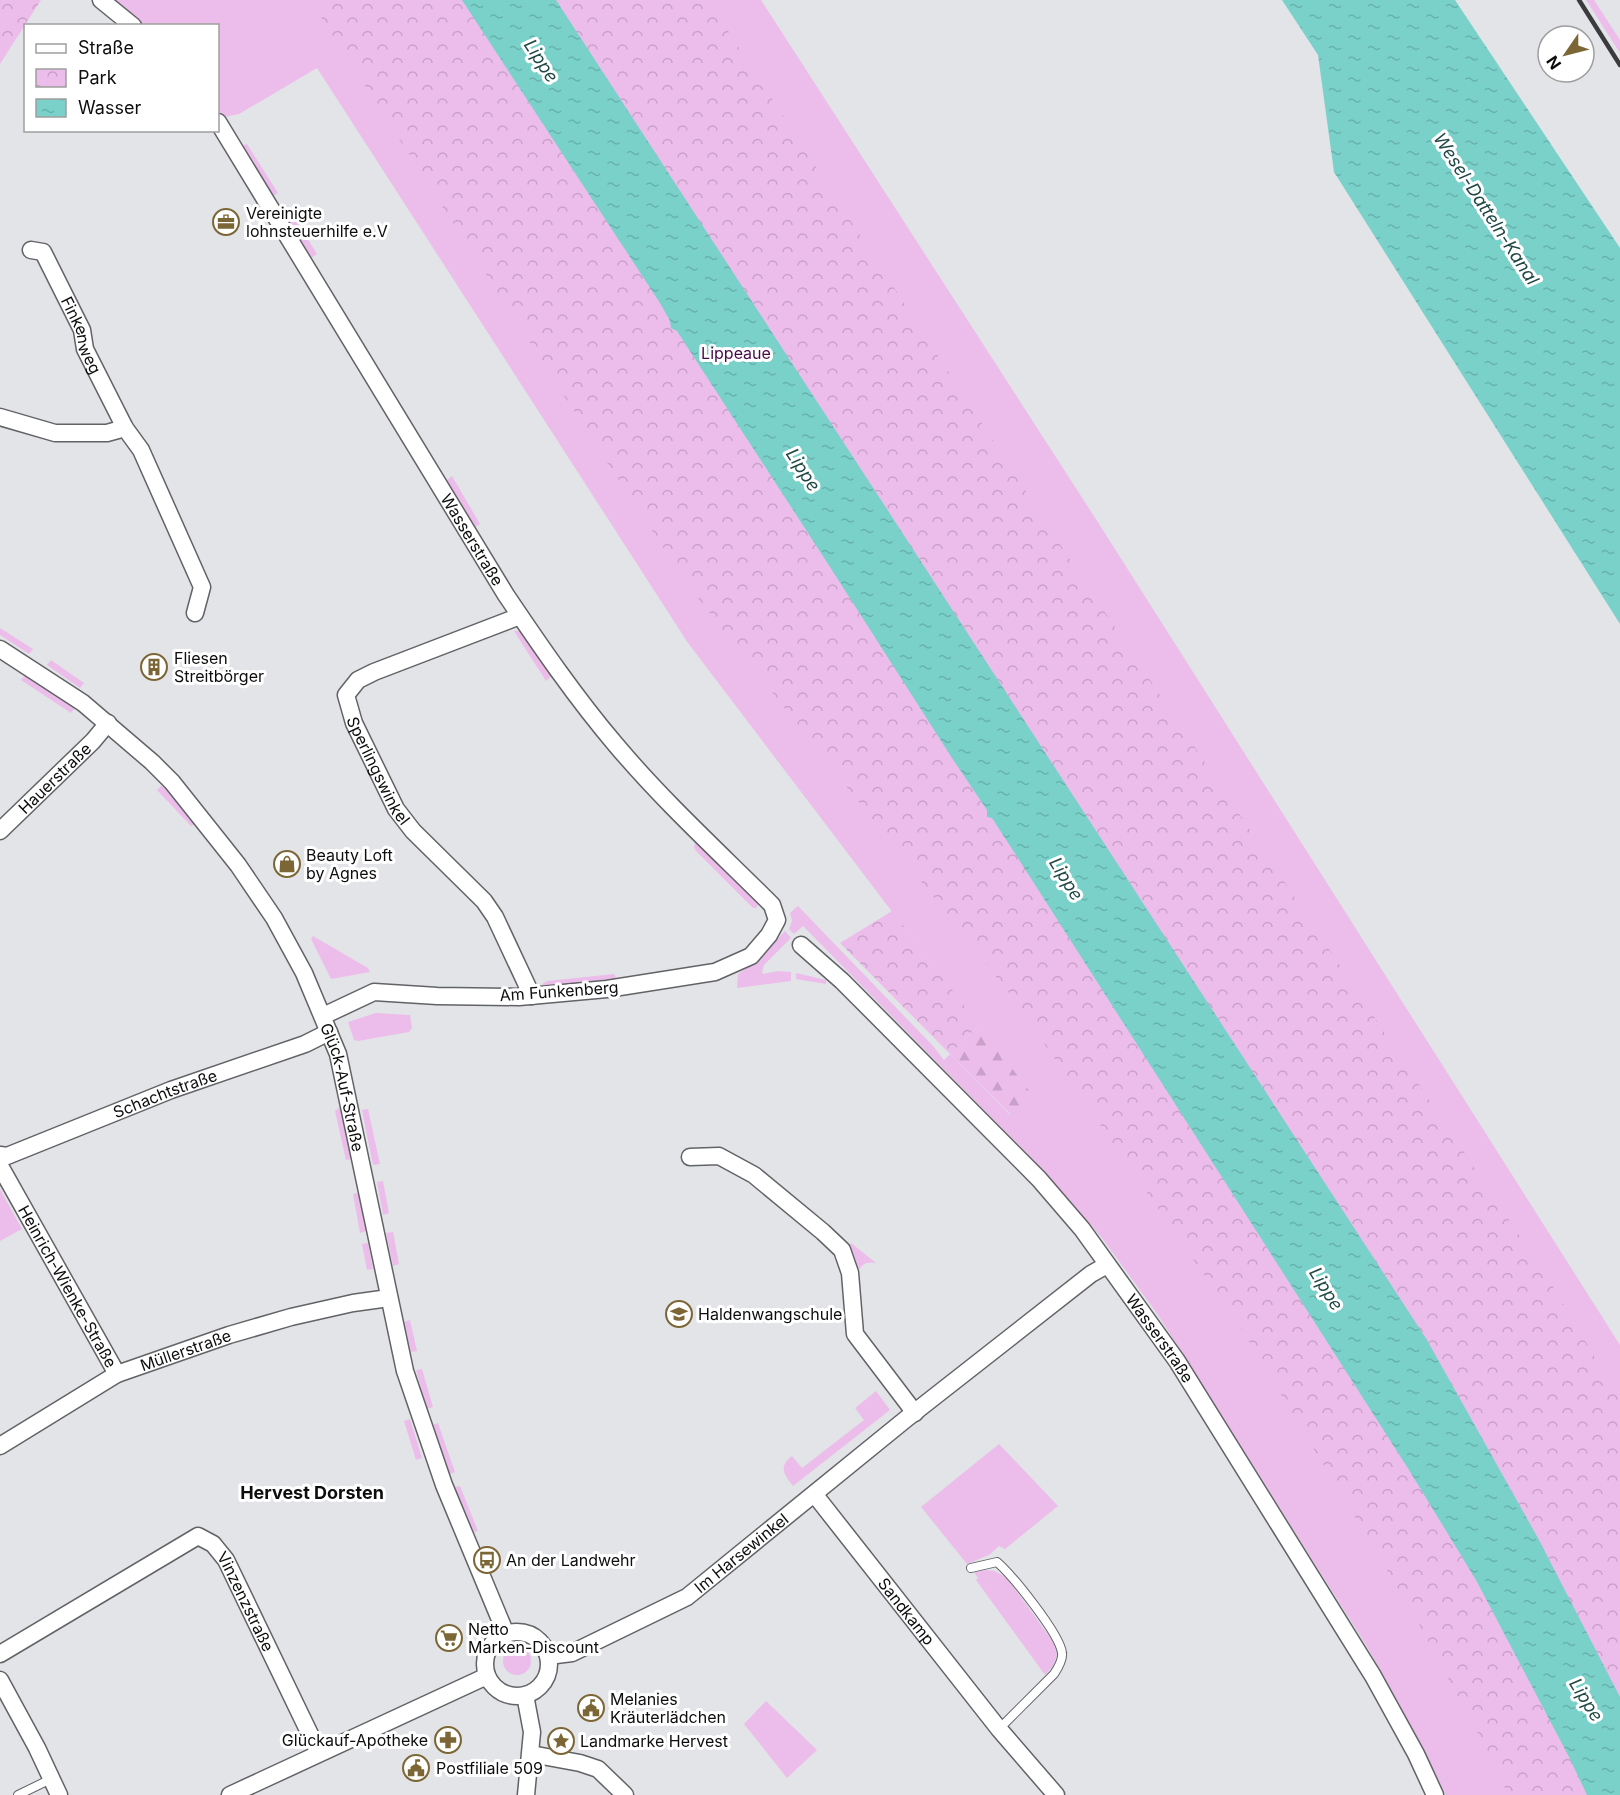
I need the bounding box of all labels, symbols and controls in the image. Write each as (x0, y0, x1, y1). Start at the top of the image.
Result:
legend (24, 24, 219, 132)
north arrow (1536, 24, 1596, 84)
water label: Lippe (520, 35, 563, 86)
text: Straße (78, 37, 134, 58)
text: N (1542, 52, 1565, 73)
text: Park (78, 67, 117, 88)
text: Wasser (78, 97, 141, 118)
water label: Wesel-Datteln-Kanal (1429, 129, 1544, 289)
place label: Vereinigte lohnsteuerhilfe e.V (246, 203, 388, 241)
office icon: Vereinigte lohnsteuerhilfe e.V (211, 207, 241, 237)
street label: Finkenweg (57, 293, 106, 377)
park label: Lippeaue (701, 343, 771, 363)
water label: Lippe (782, 444, 825, 495)
street label: Wasserstraße (437, 490, 508, 589)
place label: Fliesen Streitbörger (174, 648, 264, 686)
building icon: Fliesen Streitbörger (139, 652, 169, 682)
street label: Sperlingswinkel (343, 714, 414, 829)
street label: Hauerstraße (14, 738, 95, 818)
place label: Beauty Loft by Agnes (306, 845, 393, 883)
shop icon: Beauty Loft by Agnes (272, 849, 302, 879)
water label: Lippe (1045, 853, 1088, 904)
street label: Am Funkenberg (499, 977, 619, 1005)
street label: Glück-Auf-Straße (316, 1020, 368, 1153)
street label: Schachtstraße (110, 1065, 220, 1122)
street label: Heinrich-Wienke-Straße (14, 1202, 121, 1371)
water label: Lippe (1305, 1263, 1348, 1314)
street label: Wasserstraße (1122, 1290, 1198, 1386)
school or university icon: Haldenwangschule (664, 1299, 694, 1329)
place label: Haldenwangschule (698, 1304, 842, 1324)
street label: Müllerstraße (137, 1325, 234, 1375)
district label: Hervest Dorsten (240, 1482, 384, 1503)
street label: Im Harsewinkel (690, 1509, 792, 1597)
bus stop icon: An der Landwehr (472, 1545, 502, 1575)
street label: Vinzenzstraße (213, 1547, 278, 1655)
place label: An der Landwehr (506, 1550, 636, 1570)
street label: Sandkamp (874, 1574, 939, 1649)
place label: Netto Marken-Discount (468, 1619, 599, 1657)
supermarket icon: Netto Marken-Discount (434, 1623, 464, 1653)
water label: Lippe (1565, 1674, 1608, 1725)
place label: Melanies Kräuterlädchen (610, 1689, 726, 1727)
public building icon: Melanies Kräuterlädchen (576, 1693, 606, 1723)
pharmacy icon: Glückauf-Apotheke (433, 1725, 463, 1755)
place icon: Landmarke Hervest (546, 1726, 576, 1756)
place label: Glückauf-Apotheke (282, 1730, 428, 1750)
place label: Landmarke Hervest (580, 1731, 728, 1751)
public building icon: Postfiliale 509 (401, 1753, 431, 1783)
place label: Postfiliale 509 (436, 1758, 543, 1778)

